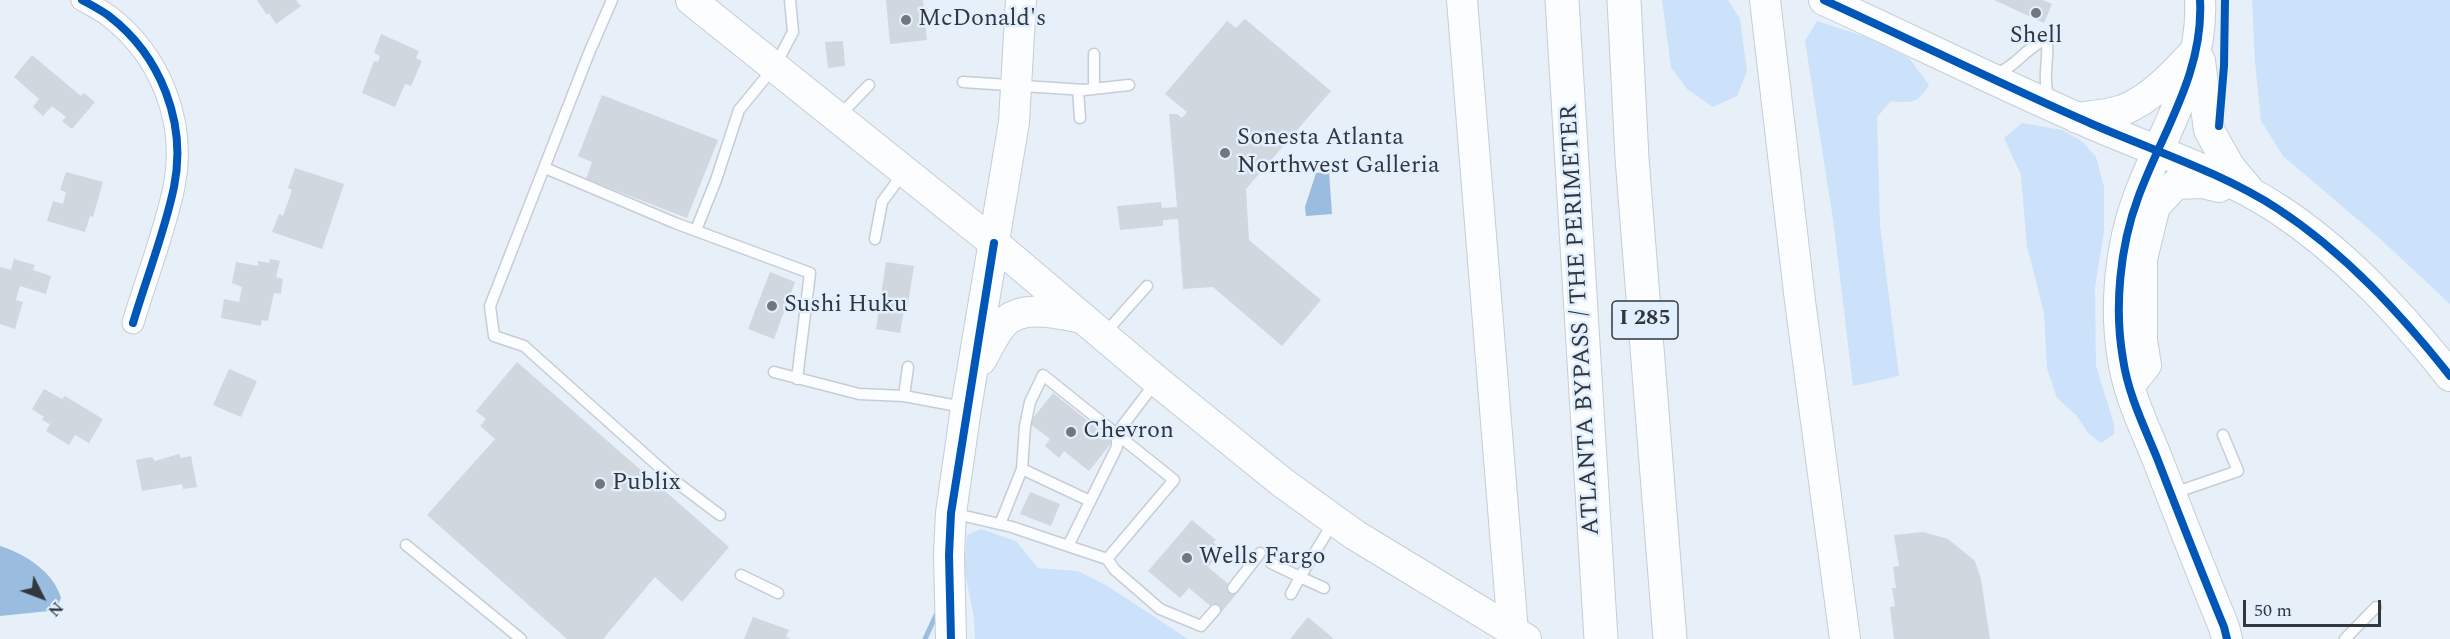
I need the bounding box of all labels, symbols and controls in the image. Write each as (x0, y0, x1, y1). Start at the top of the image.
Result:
place label: McDonald's (918, 6, 1046, 34)
marker: Shell (2029, 6, 2043, 20)
marker: McDonald's (899, 13, 913, 27)
place label: Shell (2010, 23, 2062, 51)
street label: ATLANTA BYPASS / THE PERIMETER (1556, 104, 1608, 536)
place label: Sonesta Atlanta Northwest Galleria (1237, 125, 1440, 181)
marker: Sonesta Atlanta Northwest Galleria (1218, 146, 1232, 160)
place label: Sushi Huku (784, 292, 907, 320)
marker: Sushi Huku (765, 299, 779, 313)
road number: I 285 (1612, 301, 1678, 339)
place label: Chevron (1083, 418, 1174, 446)
marker: Chevron (1064, 425, 1078, 439)
place label: Publix (612, 470, 681, 498)
marker: Publix (593, 477, 607, 491)
place label: Wells Fargo (1199, 544, 1326, 572)
marker: Wells Fargo (1180, 551, 1194, 565)
north arrow (12, 567, 72, 627)
scale bar (2246, 588, 2384, 626)
text: N (42, 596, 69, 622)
text: 50 m (2254, 597, 2292, 624)

